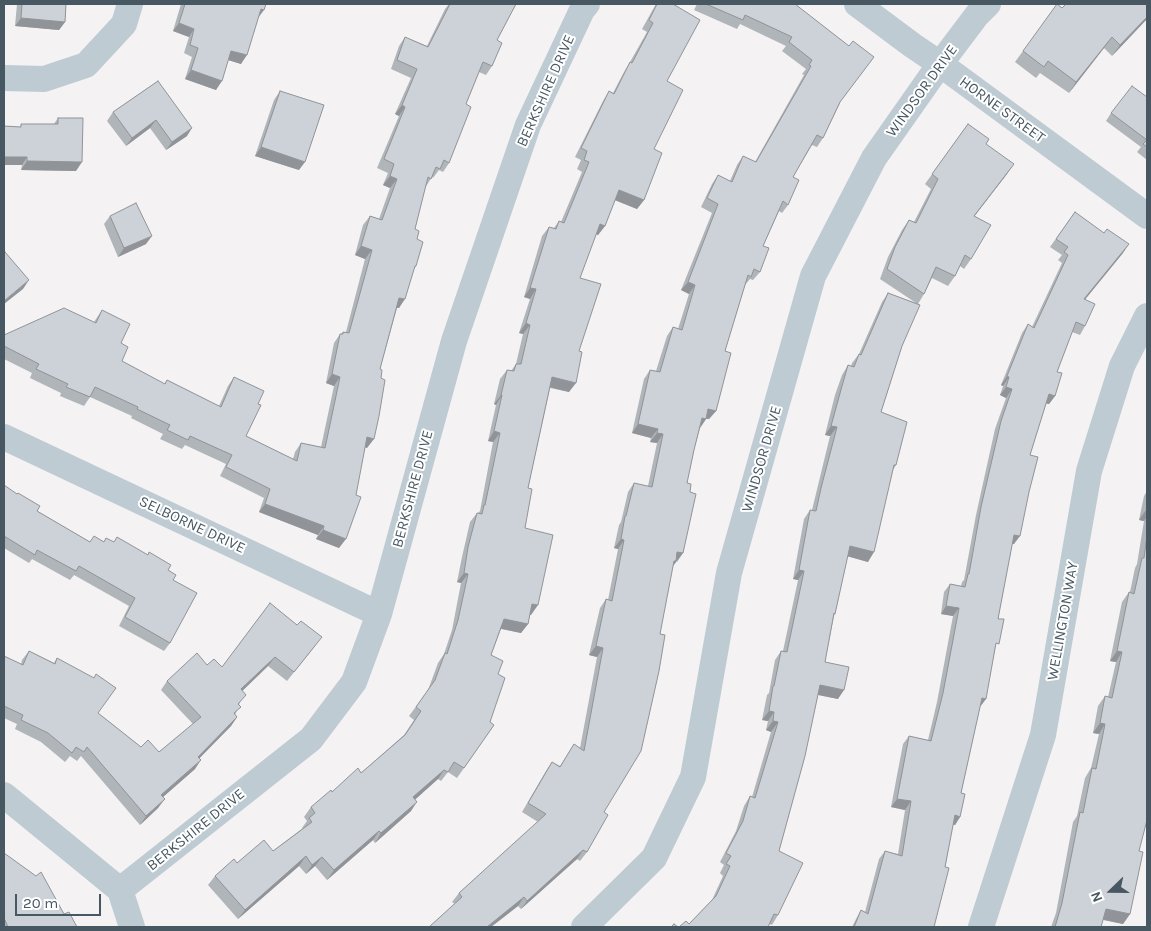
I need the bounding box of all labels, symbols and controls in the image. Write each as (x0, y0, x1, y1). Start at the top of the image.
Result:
street label: BERKSHIRE DRIVE (513, 32, 579, 150)
street label: WINDSOR DRIVE (883, 41, 961, 141)
street label: HORNE STREET (956, 73, 1048, 147)
street label: WINDSOR DRIVE (738, 404, 786, 514)
street label: BERKSHIRE DRIVE (389, 428, 437, 550)
street label: SELBORNE DRIVE (136, 493, 248, 557)
street label: WELLINGTON WAY (1044, 560, 1082, 682)
street label: BERKSHIRE DRIVE (143, 785, 249, 875)
north arrow (1086, 866, 1136, 916)
scale bar (18, 884, 104, 916)
text: N (1087, 889, 1106, 905)
text: 20 m (23, 894, 58, 912)

